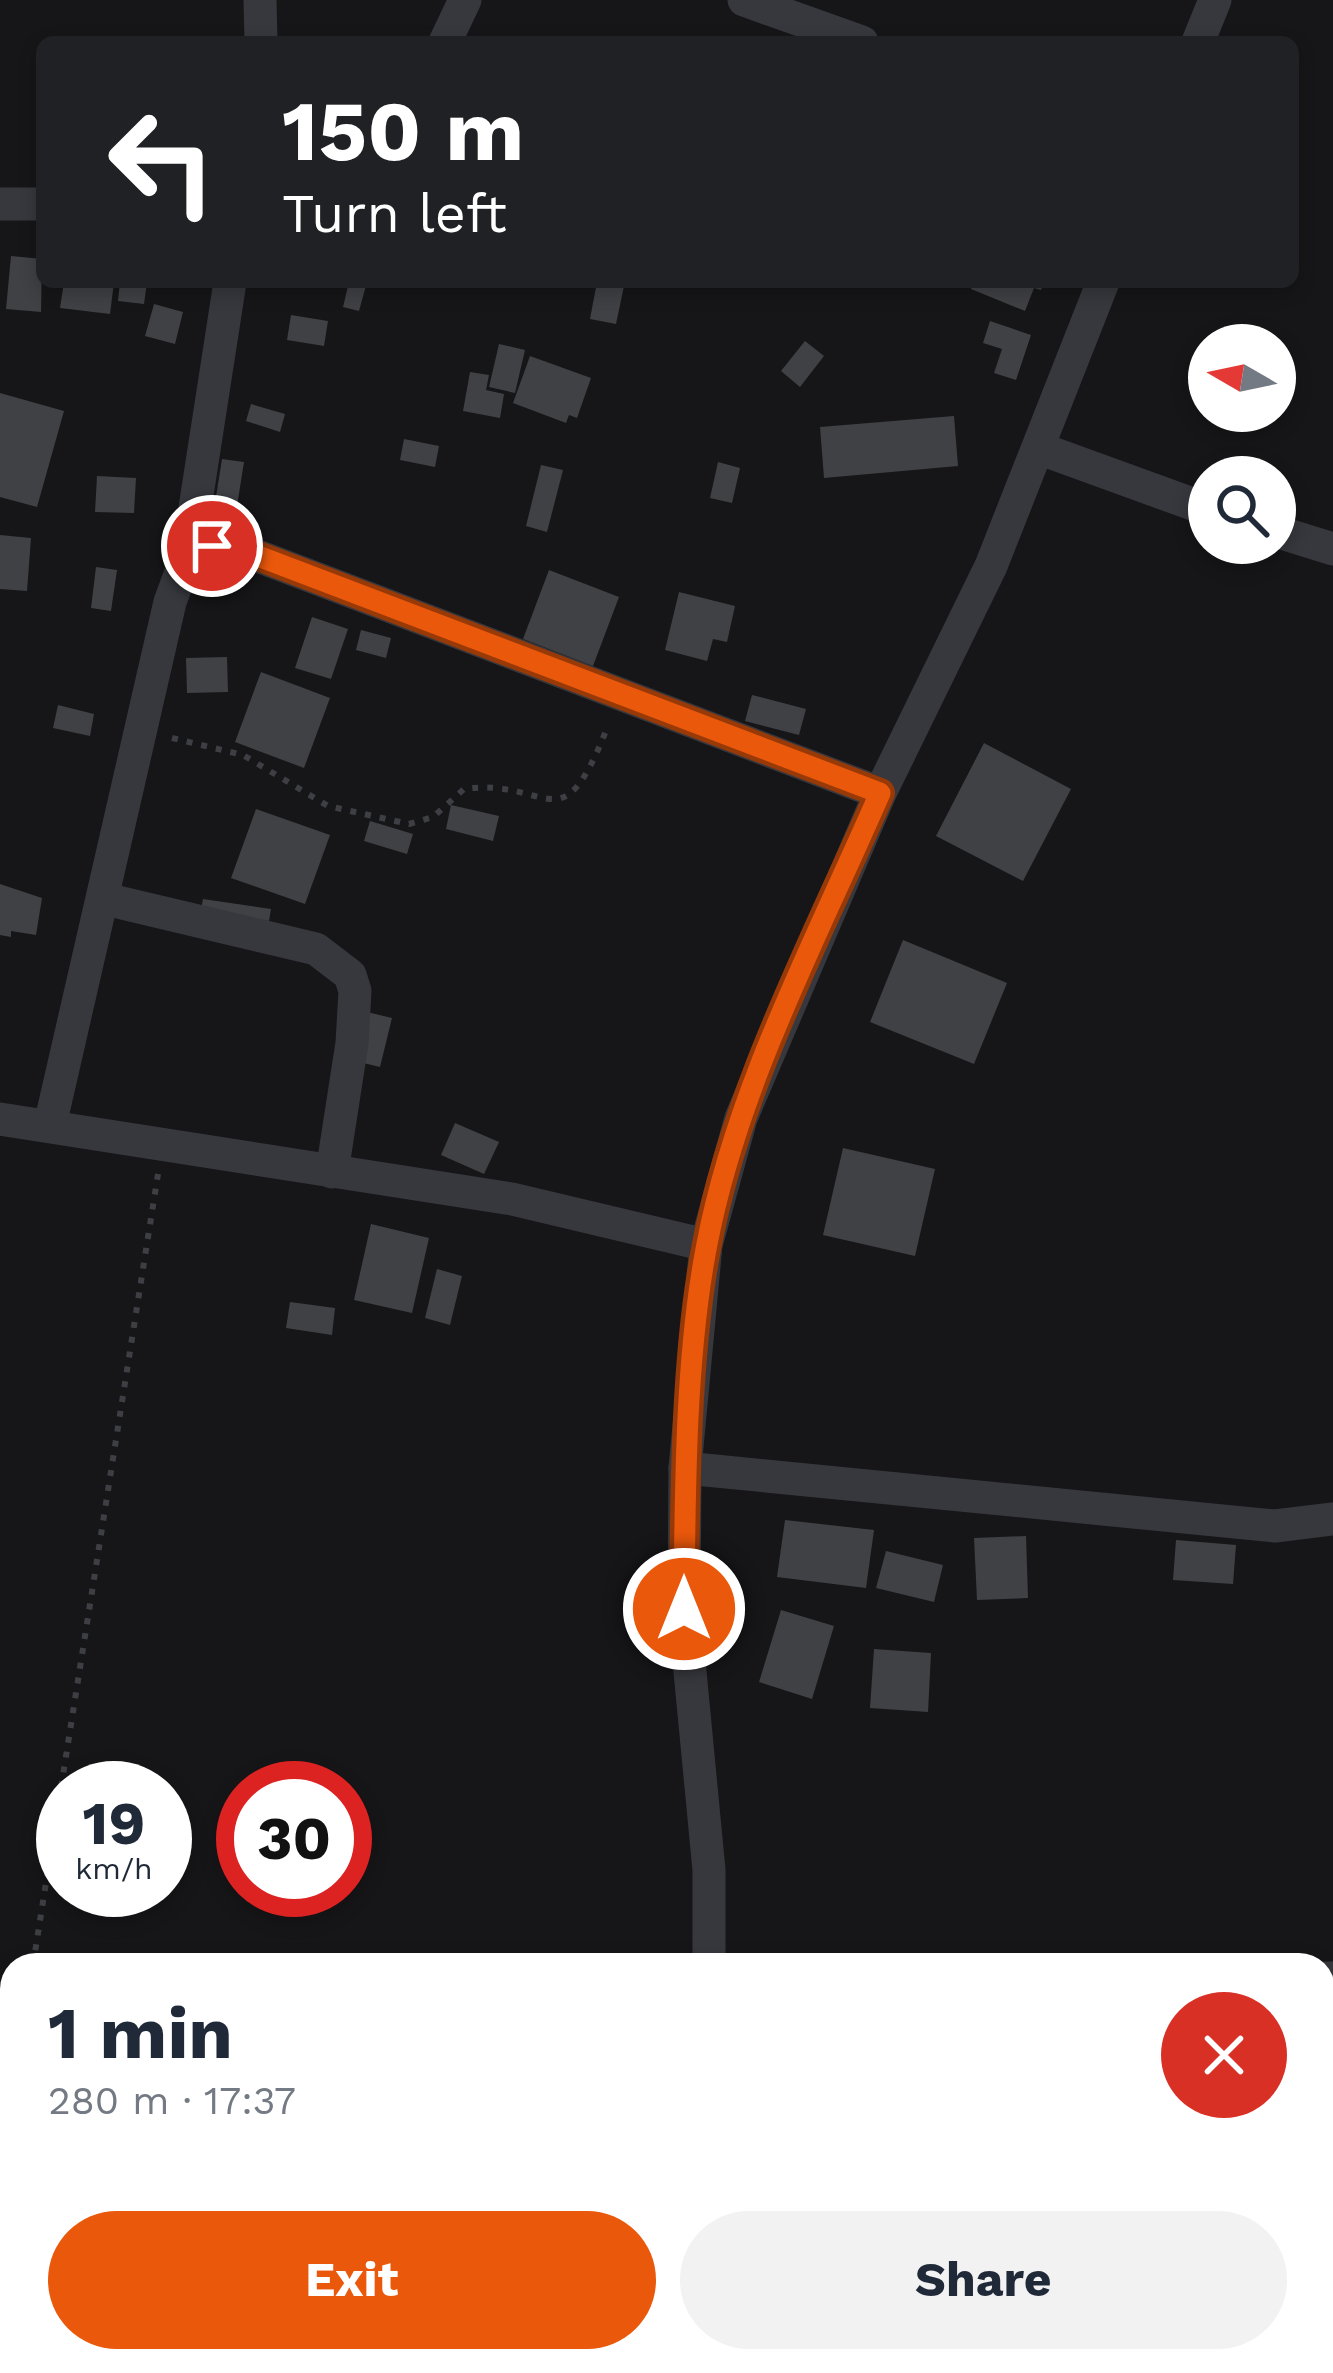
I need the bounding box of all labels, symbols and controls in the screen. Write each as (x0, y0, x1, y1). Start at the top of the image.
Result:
text: 150 m (282, 82, 524, 180)
icon: left (84, 84, 240, 240)
text: Turn left (282, 182, 507, 245)
north arrow (1188, 324, 1296, 432)
map controls (1188, 324, 1296, 564)
button: search (1188, 456, 1296, 564)
pin (161, 495, 263, 597)
icon: arrive (179, 513, 245, 579)
position arrow (621, 1546, 747, 1672)
speed limit sign: 30 (216, 1761, 372, 1917)
text: 19 (83, 1788, 145, 1859)
text: km/h (75, 1851, 153, 1886)
text: 1 min (48, 1991, 233, 2075)
button: close (1161, 1992, 1287, 2118)
text: 280 m · 17:37 (48, 2078, 296, 2123)
button: Exit (48, 2211, 656, 2349)
button: Share (680, 2211, 1287, 2349)

